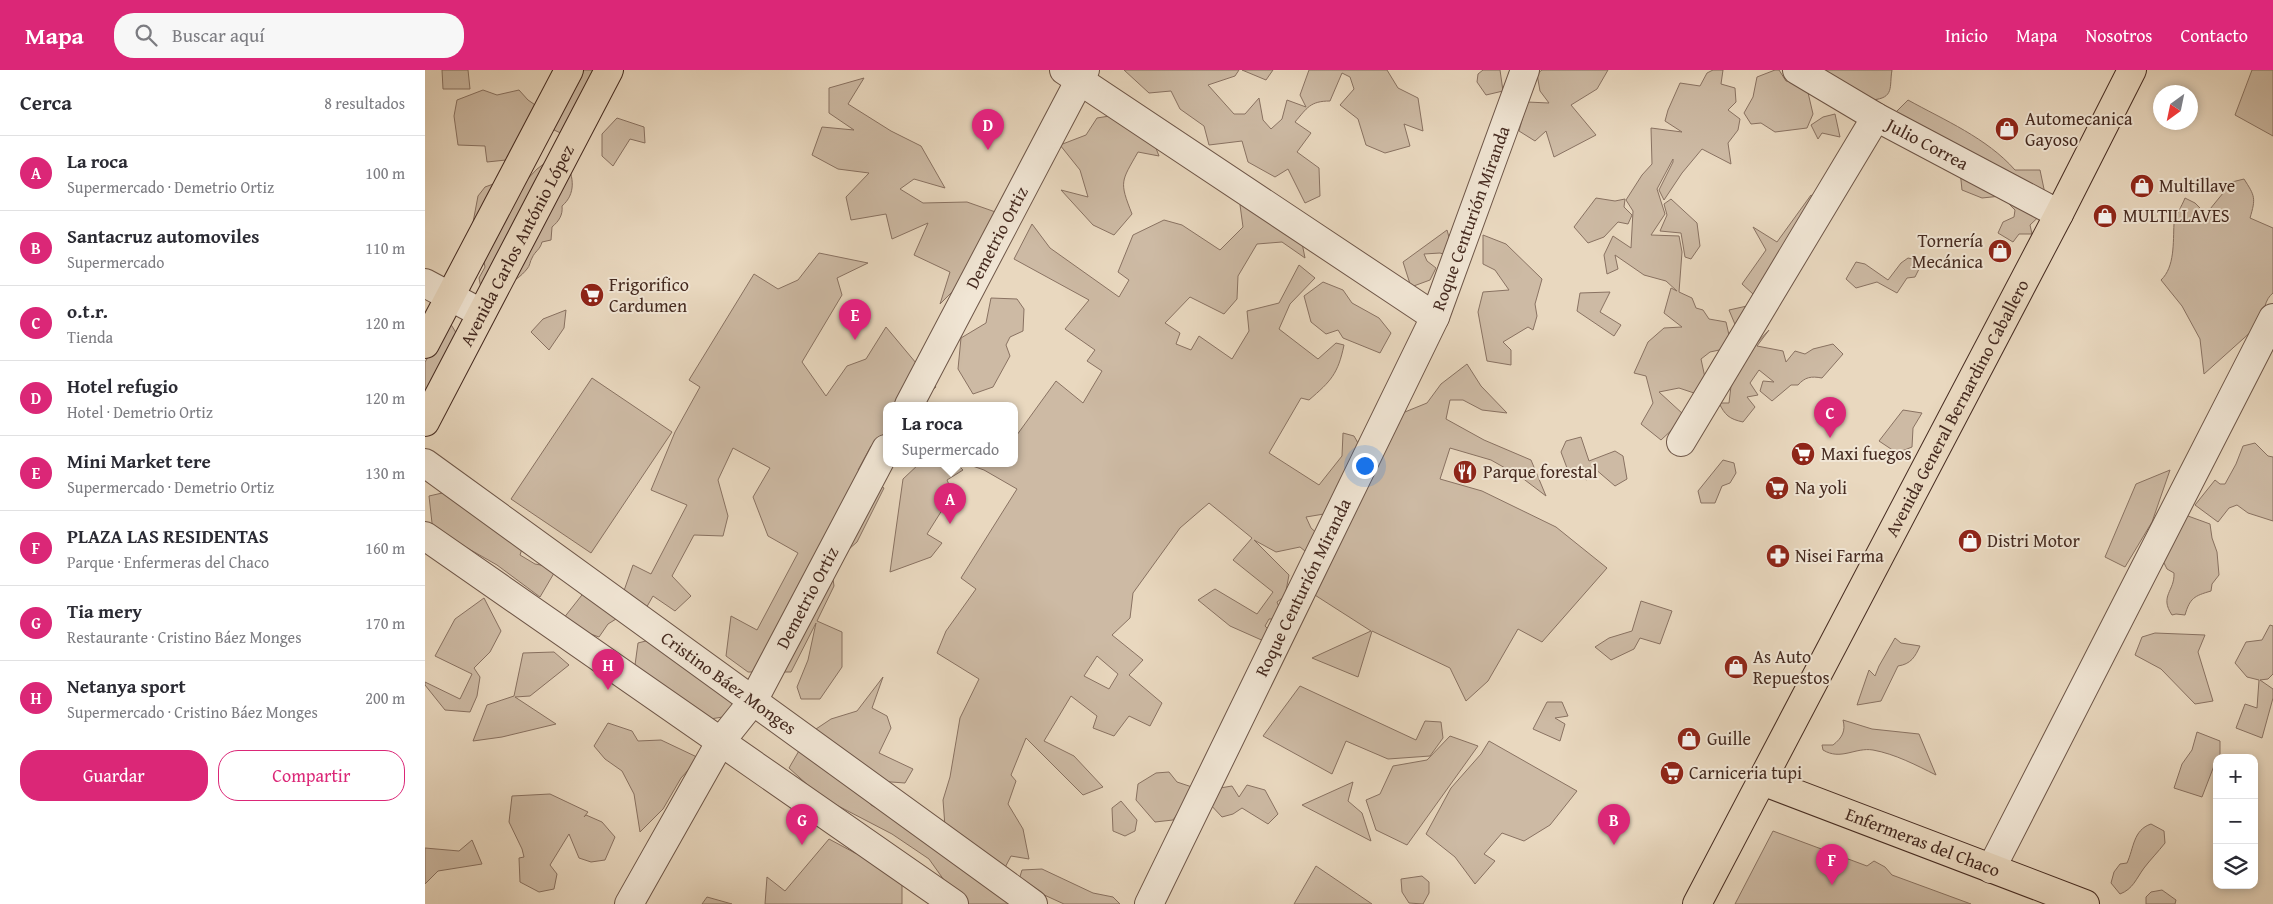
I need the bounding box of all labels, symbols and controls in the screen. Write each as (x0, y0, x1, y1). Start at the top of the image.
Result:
search box (114, 13, 464, 58)
text: Mapa (25, 18, 84, 53)
icon: search (132, 21, 160, 49)
text: Buscar aquí (172, 21, 265, 49)
text: Inicio (1945, 22, 1988, 49)
text: Mapa (2016, 22, 2057, 49)
text: Nosotros (2085, 22, 2153, 49)
text: Contacto (2181, 22, 2248, 49)
north arrow (2153, 85, 2198, 130)
text: Cerca (20, 87, 72, 118)
text: 8 resultados (324, 91, 405, 115)
place label: Automecanica Gayoso (2025, 105, 2133, 153)
pin: D (972, 109, 1004, 150)
street label: Julio Correa (1880, 110, 1974, 177)
shop icon: Automecanica Gayoso (1994, 116, 2020, 142)
street label: Roque Centurión Miranda (1424, 121, 1517, 314)
street label: Avenida Carlos António López (453, 140, 581, 351)
text: La roca (67, 147, 128, 175)
text: A (31, 161, 41, 185)
text: 100 m (365, 161, 405, 185)
place label: Multillave (2159, 172, 2235, 199)
shop icon: Multillave (2129, 173, 2155, 199)
text: Supermercado · Demetrio Ortiz (67, 175, 274, 199)
street label: Demetrio Ortiz (958, 181, 1035, 293)
place label: MULTILLAVES (2123, 202, 2230, 229)
shop icon: MULTILLAVES (2092, 203, 2118, 229)
text: Santacruz automoviles (67, 222, 260, 250)
place label: Tornería Mecánica (1912, 227, 1983, 275)
text: B (31, 236, 41, 260)
text: 110 m (365, 236, 405, 260)
shop icon: Tornería Mecánica (1987, 238, 2013, 264)
text: Supermercado (67, 250, 165, 274)
place label: Frigorifico Cardumen (609, 271, 689, 319)
street label: Avenida General Bernardino Caballero (1878, 274, 2036, 542)
supermarket icon: Frigorifico Cardumen (579, 282, 605, 308)
text: o.t.r. (67, 297, 108, 325)
pin: E (839, 299, 871, 340)
text: C (31, 311, 41, 335)
text: 120 m (365, 311, 405, 335)
text: Tienda (67, 325, 113, 349)
text: Hotel refugio (67, 372, 178, 400)
text: D (31, 386, 41, 410)
text: 120 m (365, 386, 405, 410)
pin: C (1814, 397, 1846, 438)
text: Hotel · Demetrio Ortiz (67, 400, 213, 424)
popup (883, 402, 1018, 467)
text: La roca (902, 409, 963, 437)
text: Supermercado (902, 437, 999, 461)
place label: Maxi fuegos (1821, 440, 1912, 467)
supermarket icon: Maxi fuegos (1790, 441, 1816, 467)
text: Mini Market tere (67, 447, 211, 475)
your location (1352, 453, 1378, 479)
place label: Parque forestal (1483, 458, 1598, 485)
restaurant icon: Parque forestal (1452, 459, 1478, 485)
text: E (32, 461, 40, 485)
text: 130 m (365, 461, 405, 485)
place label: Na yoli (1795, 474, 1847, 501)
text: Supermercado · Demetrio Ortiz (67, 475, 274, 499)
supermarket icon: Na yoli (1764, 475, 1790, 501)
pin: A (934, 483, 966, 524)
street label: Roque Centurión Miranda (1248, 493, 1358, 681)
text: PLAZA LAS RESIDENTAS (67, 522, 269, 550)
place label: Distri Motor (1987, 527, 2080, 554)
shop icon: Distri Motor (1957, 528, 1983, 554)
text: F (32, 536, 40, 560)
text: 160 m (365, 536, 405, 560)
street label: Demetrio Ortiz (769, 542, 845, 654)
place label: Nisei Farma (1795, 542, 1884, 569)
pharmacy icon: Nisei Farma (1765, 543, 1791, 569)
text: Parque · Enfermeras del Chaco (67, 550, 269, 574)
text: Tia mery (67, 597, 142, 625)
text: G (31, 611, 41, 635)
text: 170 m (365, 611, 405, 635)
street label: Cristino Báez Monges (655, 624, 802, 741)
text: Restaurante · Cristino Báez Monges (67, 625, 301, 649)
place label: As Auto Repuestos (1753, 643, 1830, 691)
pin: H (592, 649, 624, 690)
shop icon: As Auto Repuestos (1723, 654, 1749, 680)
text: Netanya sport (67, 672, 186, 700)
text: H (30, 686, 42, 710)
text: 200 m (365, 686, 405, 710)
text: Supermercado · Cristino Báez Monges (67, 700, 318, 724)
place label: Guille (1707, 725, 1751, 752)
shop icon: Guille (1676, 726, 1702, 752)
button: Guardar (20, 750, 208, 801)
button: Compartir (218, 750, 405, 801)
map controls (2213, 754, 2258, 889)
button: + (2213, 754, 2258, 799)
place label: Carniceria tupi (1689, 759, 1802, 786)
supermarket icon: Carniceria tupi (1659, 760, 1685, 786)
button: − (2213, 799, 2258, 844)
street label: Enfermeras del Chaco (1842, 800, 2004, 883)
pin: G (786, 804, 818, 845)
pin: B (1598, 804, 1630, 845)
pin: F (1816, 844, 1848, 885)
button: layers (2213, 844, 2258, 889)

